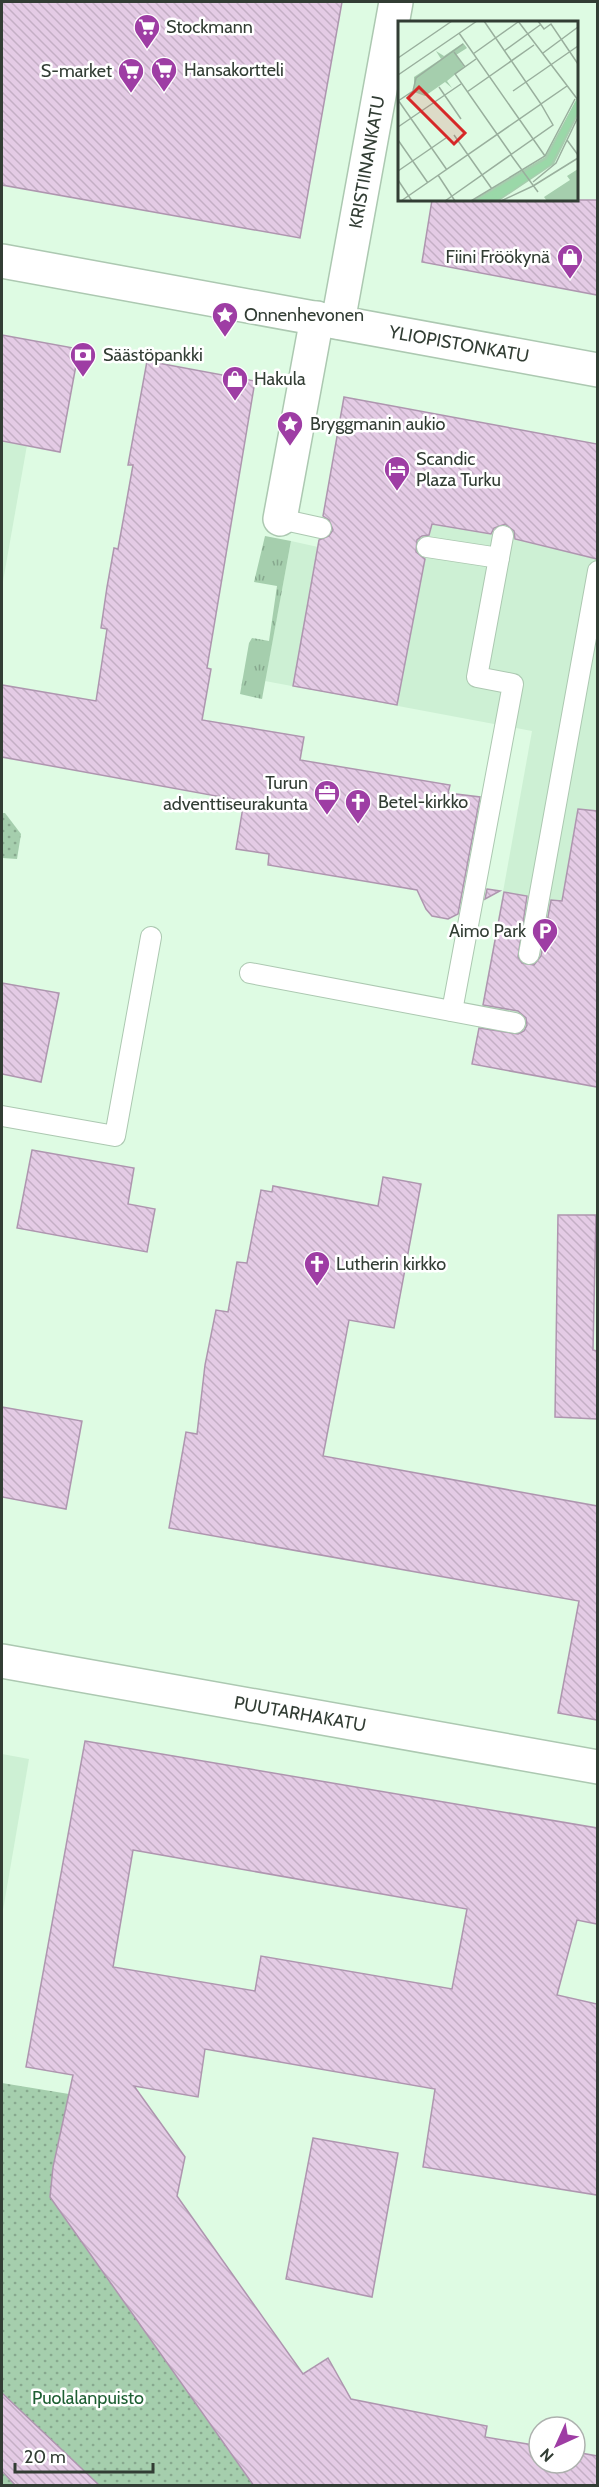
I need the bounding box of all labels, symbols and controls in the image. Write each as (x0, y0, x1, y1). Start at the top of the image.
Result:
supermarket icon: Stockmann (132, 12, 162, 50)
place label: Stockmann (166, 16, 253, 38)
inset map (398, 21, 578, 201)
supermarket icon: Hansakortteli (149, 55, 179, 93)
supermarket icon: S-market (116, 56, 146, 94)
place label: Hansakortteli (184, 59, 284, 81)
place label: S-market (41, 60, 112, 82)
street label: KRISTIINANKATU (345, 94, 389, 230)
shop icon: Fiini Fröökynä (555, 242, 585, 280)
place label: Fiini Fröökynä (445, 246, 550, 268)
place icon: Onnenhevonen (210, 300, 240, 338)
place label: Onnenhevonen (244, 304, 364, 326)
street label: YLIOPISTONKATU (386, 321, 531, 367)
bank icon: Säästöpankki (68, 340, 98, 378)
place label: Säästöpankki (103, 344, 203, 366)
shop icon: Hakula (220, 364, 250, 402)
place label: Hakula (254, 368, 306, 390)
place icon: Bryggmanin aukio (275, 409, 305, 447)
place label: Bryggmanin aukio (310, 413, 446, 435)
place label: Scandic Plaza Turku (416, 448, 501, 491)
hotel icon: Scandic Plaza Turku (382, 454, 412, 492)
place label: Turun adventtiseurakunta (163, 772, 308, 815)
office icon: Turun adventtiseurakunta (312, 778, 342, 816)
church icon: Betel-kirkko (343, 787, 373, 825)
place label: Betel-kirkko (378, 791, 468, 813)
parking icon: Aimo Park (530, 916, 560, 954)
place label: Aimo Park (449, 920, 527, 942)
church icon: Lutherin kirkko (302, 1249, 332, 1287)
place label: Lutherin kirkko (336, 1253, 446, 1275)
street label: PUUTARHAKATU (232, 1692, 368, 1736)
park label: Puolalanpuisto (32, 2387, 144, 2409)
north arrow (527, 2415, 587, 2475)
scale bar (15, 2436, 153, 2474)
text: N (536, 2445, 557, 2466)
text: 20 m (24, 2446, 66, 2468)

